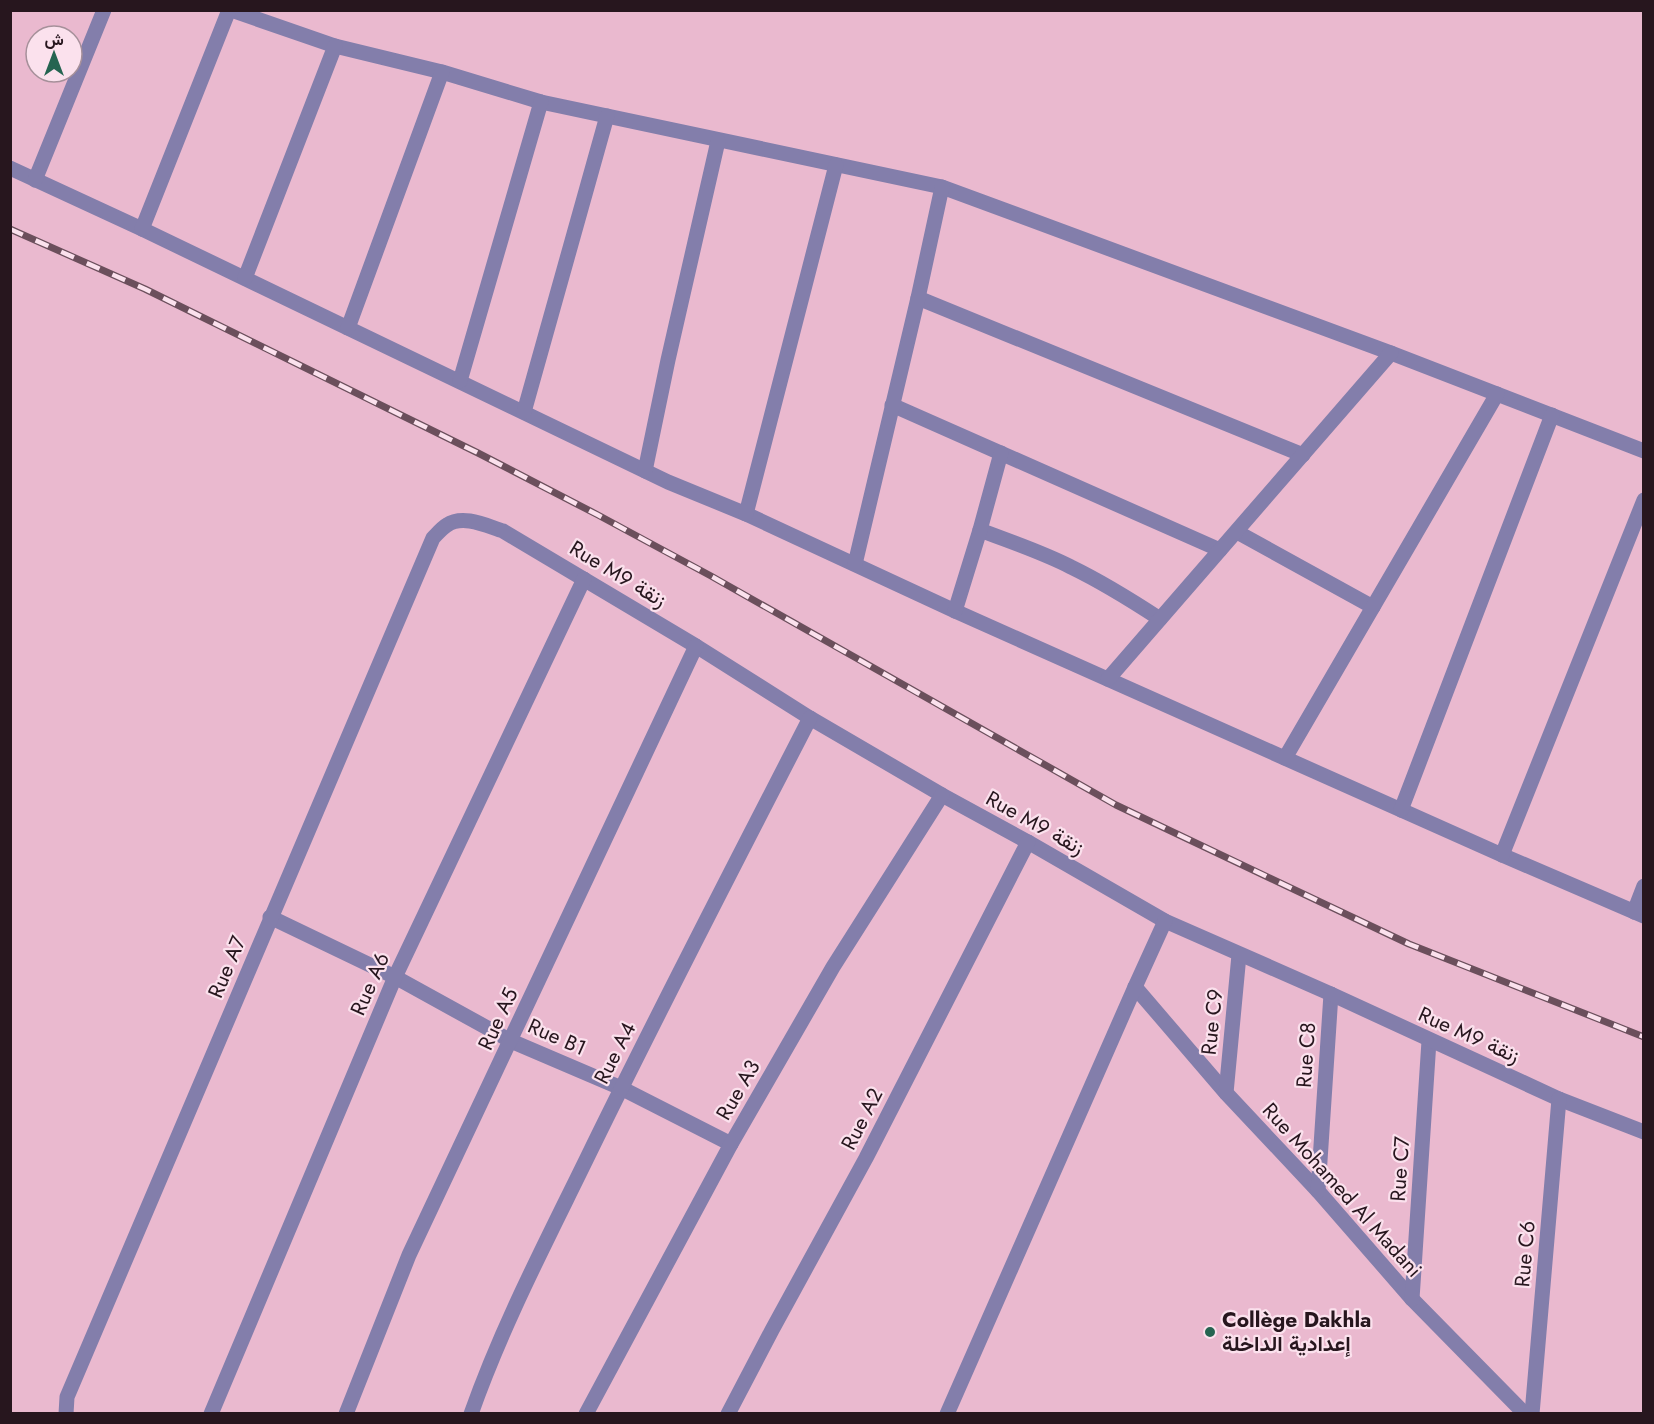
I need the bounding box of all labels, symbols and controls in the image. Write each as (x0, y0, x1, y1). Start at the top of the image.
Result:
north arrow (24, 24, 84, 84)
text: ش (44, 28, 64, 51)
street label: Rue M9 زنقة (564, 533, 672, 615)
street label: Rue M9 زنقة (980, 784, 1090, 862)
street label: Rue A7 (201, 931, 253, 1003)
street label: Rue A6 (343, 948, 397, 1020)
street label: Rue A5 (471, 983, 525, 1055)
street label: Rue C9 (1194, 987, 1230, 1057)
street label: Rue M9 زنقة (1413, 999, 1525, 1071)
street label: Rue B1 (523, 1011, 591, 1063)
street label: Rue A4 (587, 1017, 643, 1089)
street label: Rue C8 (1289, 1021, 1323, 1089)
street label: Rue A3 (709, 1054, 767, 1126)
street label: Rue A2 (834, 1083, 890, 1155)
street label: Rue Mohamed Al Madani (1255, 1096, 1429, 1284)
street label: Rue C7 (1383, 1136, 1417, 1202)
street label: Rue C6 (1507, 1220, 1543, 1288)
place label: Collège Dakhla إعدادية الداخلة (1222, 1305, 1371, 1359)
marker: Collège Dakhla إعدادية الداخلة (1203, 1325, 1217, 1339)

